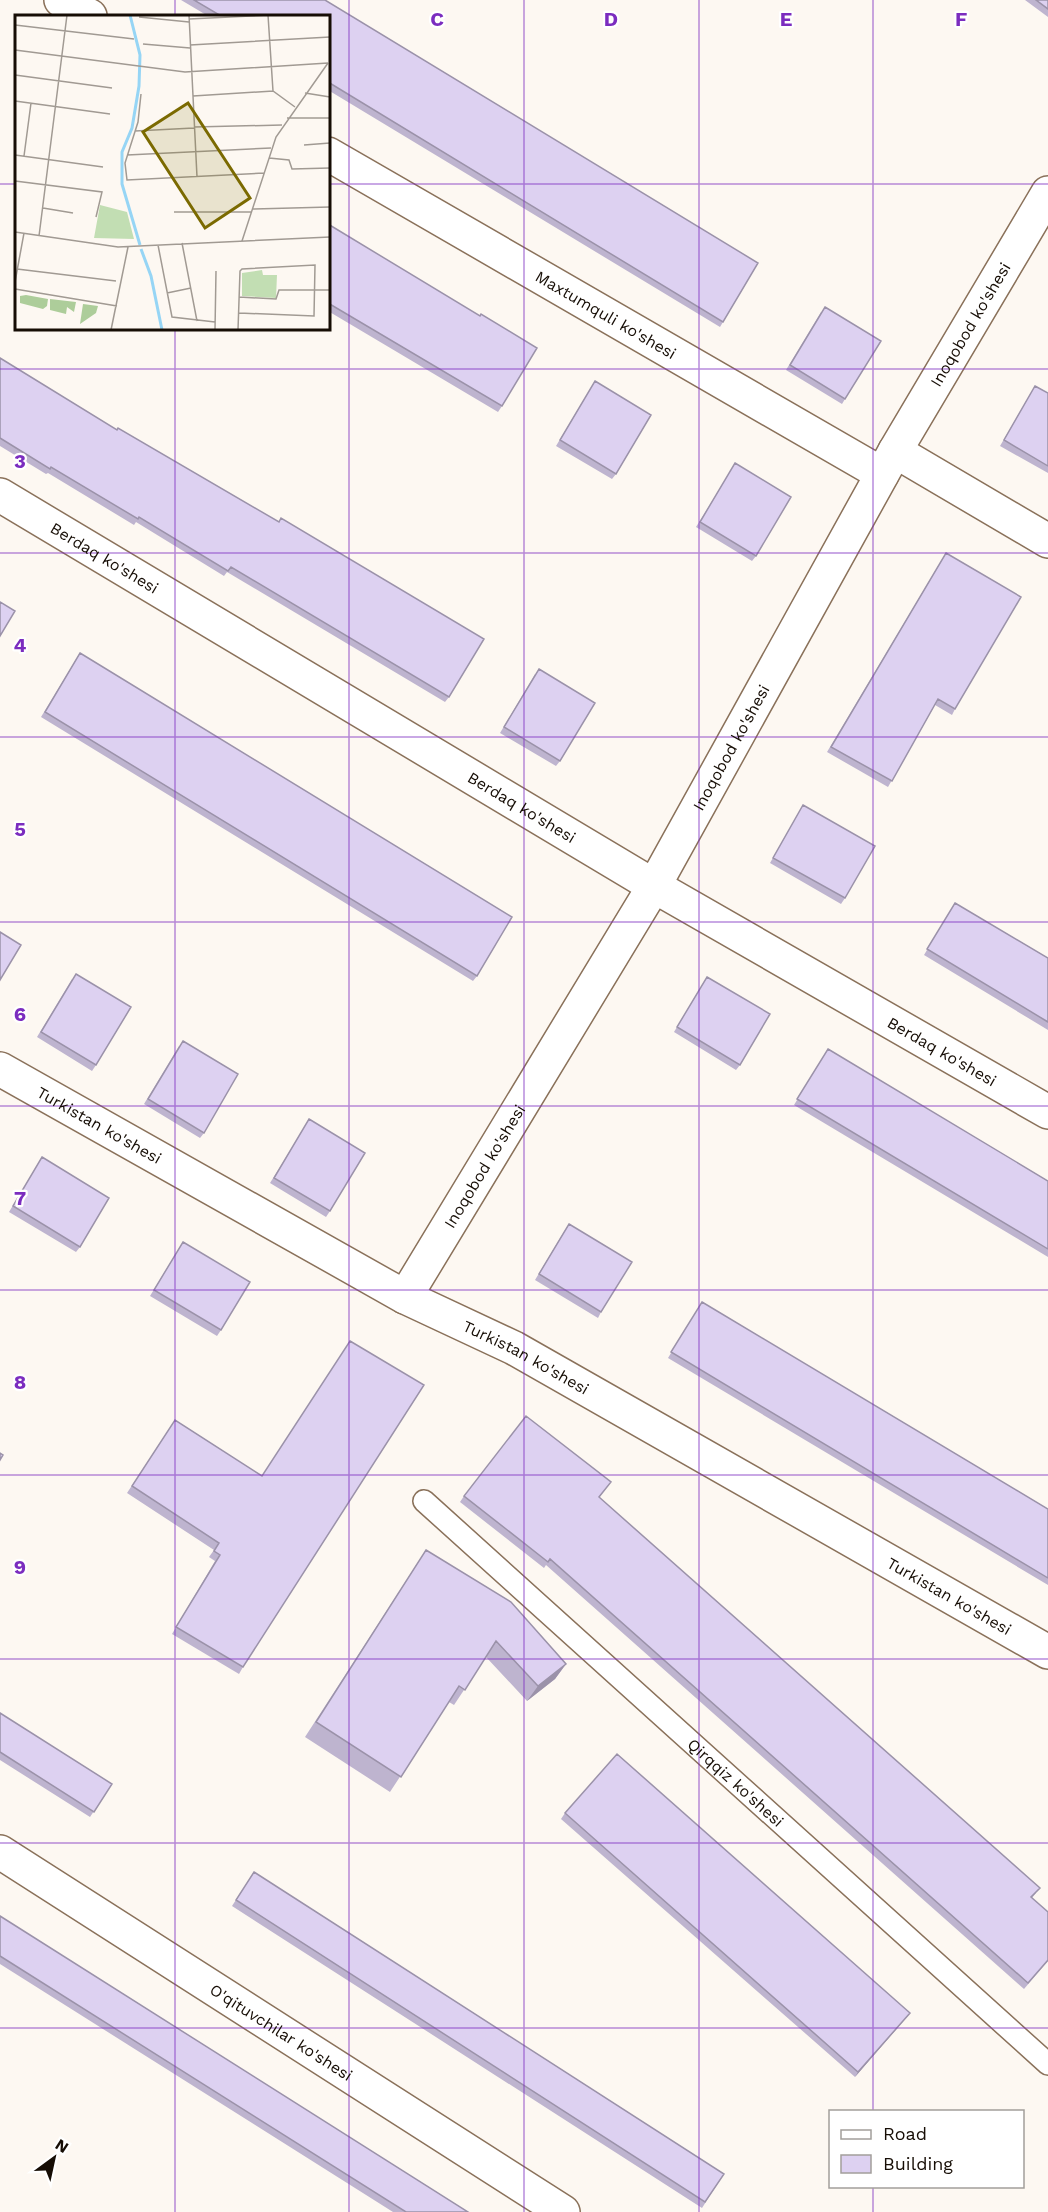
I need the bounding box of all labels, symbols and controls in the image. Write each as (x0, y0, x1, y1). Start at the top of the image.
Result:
text: C (430, 7, 444, 31)
text: D (604, 7, 618, 31)
text: E (780, 7, 792, 31)
text: F (955, 7, 967, 31)
inset map (15, 15, 330, 330)
street label: Inoqobod ko'shesi (926, 259, 1014, 390)
street label: Maxtumquli ko'shesi (532, 266, 680, 363)
text: 3 (14, 449, 26, 473)
street label: Berdaq ko'shesi (47, 518, 162, 597)
text: 4 (14, 633, 27, 657)
street label: Inoqobod ko'shesi (688, 681, 773, 814)
street label: Berdaq ko'shesi (464, 767, 579, 847)
text: 5 (14, 817, 26, 841)
text: 6 (14, 1002, 26, 1026)
street label: Berdaq ko'shesi (884, 1012, 1000, 1090)
street label: Turkistan ko'shesi (34, 1082, 165, 1168)
street label: Inoqobod ko'shesi (440, 1101, 529, 1231)
text: 7 (14, 1186, 26, 1210)
street label: Turkistan ko'shesi (460, 1316, 592, 1398)
text: 8 (14, 1370, 26, 1394)
street label: Turkistan ko'shesi (884, 1553, 1015, 1639)
text: 9 (14, 1555, 26, 1579)
street label: Qirqqiz ko'shesi (684, 1734, 788, 1831)
street label: O'qituvchilar ko'shesi (207, 1979, 356, 2084)
legend (829, 2110, 1024, 2188)
text: Road (883, 2123, 927, 2144)
north arrow (24, 2128, 84, 2188)
text: N (52, 2135, 72, 2157)
text: Building (883, 2153, 953, 2174)

